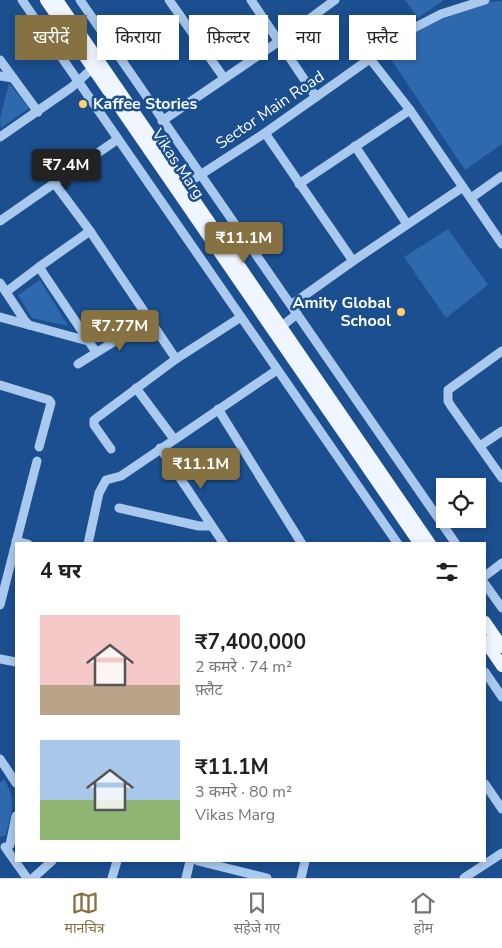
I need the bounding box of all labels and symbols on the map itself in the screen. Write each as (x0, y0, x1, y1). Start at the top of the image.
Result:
street label: Sector Main Road (211, 66, 329, 154)
place label: Kaffee Stories (93, 93, 197, 115)
marker: Kaffee Stories (77, 98, 89, 110)
street label: Vikas Marg (146, 124, 210, 203)
pin: ₹7.4M (31, 148, 101, 191)
pin: ₹11.1M (203, 222, 285, 264)
place label: Amity Global School (293, 292, 391, 332)
marker: Amity Global School (395, 306, 407, 318)
pin: ₹7.77M (79, 310, 161, 352)
pin: ₹11.1M (160, 448, 242, 490)

